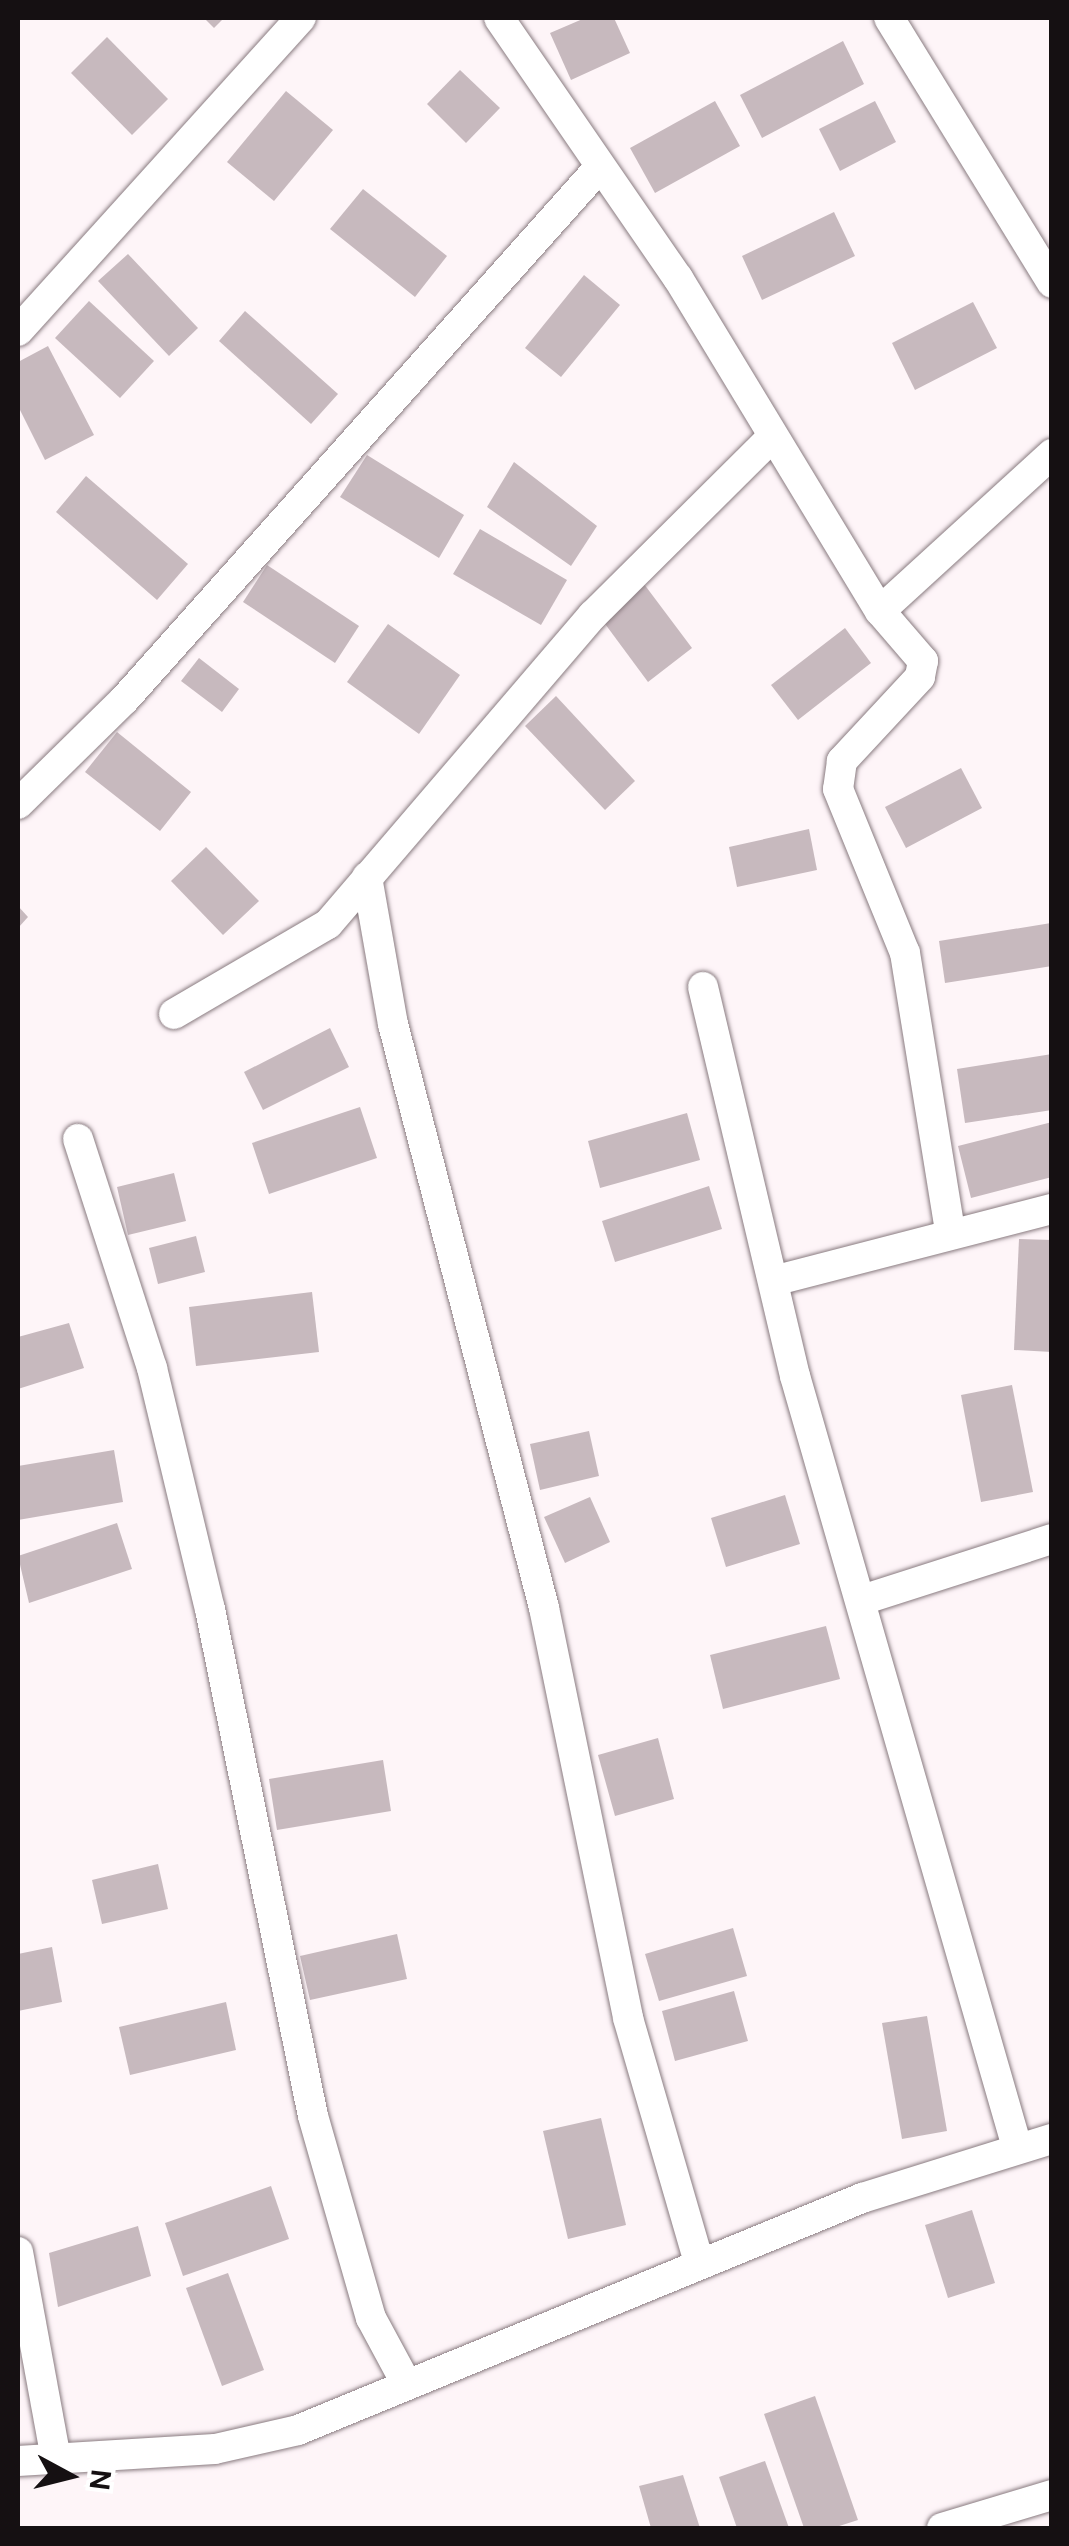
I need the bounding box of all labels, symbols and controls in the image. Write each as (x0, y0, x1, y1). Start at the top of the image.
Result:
north arrow (20, 2426, 120, 2526)
text: N (81, 2467, 120, 2492)

